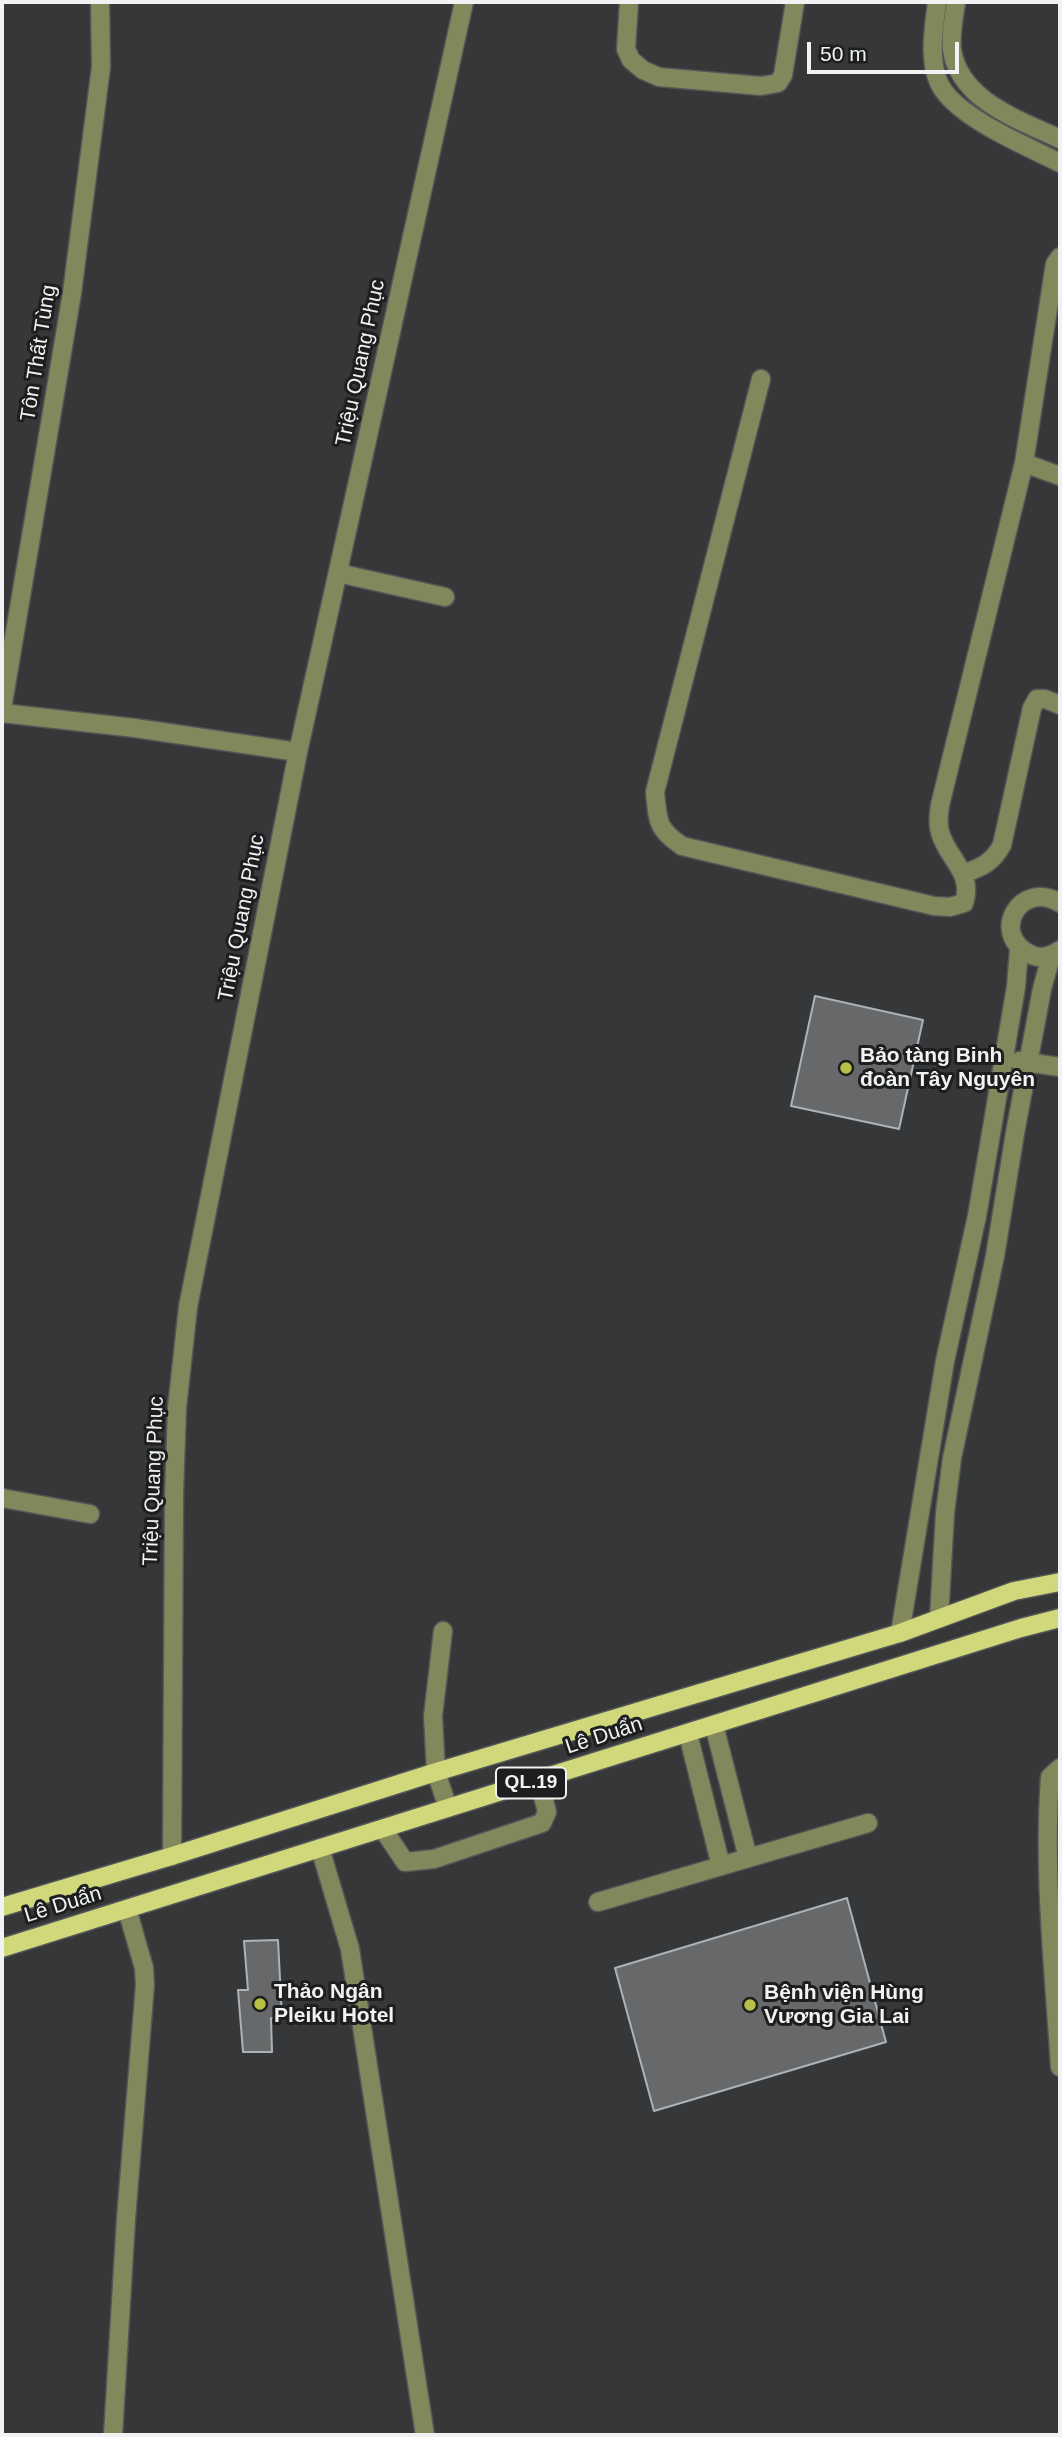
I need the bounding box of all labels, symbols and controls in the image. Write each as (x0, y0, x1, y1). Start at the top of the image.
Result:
scale bar (810, 28, 962, 72)
text: 50 m (820, 42, 867, 65)
street label: Triệu Quang Phục (331, 277, 391, 449)
street label: Tôn Thất Tùng (16, 283, 62, 423)
street label: Triệu Quang Phục (213, 832, 271, 1004)
place label: Bảo tàng Binh đoàn Tây Nguyên (860, 1043, 1035, 1093)
marker: Bảo tàng Binh đoàn Tây Nguyên (838, 1060, 854, 1076)
street label: Triệu Quang Phục (138, 1396, 170, 1566)
street label: Lê Duẩn (562, 1712, 646, 1760)
road number: QL.19 (496, 1768, 566, 1798)
street label: Lê Duẩn (21, 1881, 105, 1929)
place label: Thảo Ngân Pleiku Hotel (274, 1979, 394, 2029)
place label: Bệnh viện Hùng Vương Gia Lai (764, 1980, 924, 2030)
marker: Thảo Ngân Pleiku Hotel (252, 1996, 268, 2012)
marker: Bệnh viện Hùng Vương Gia Lai (742, 1997, 758, 2013)

